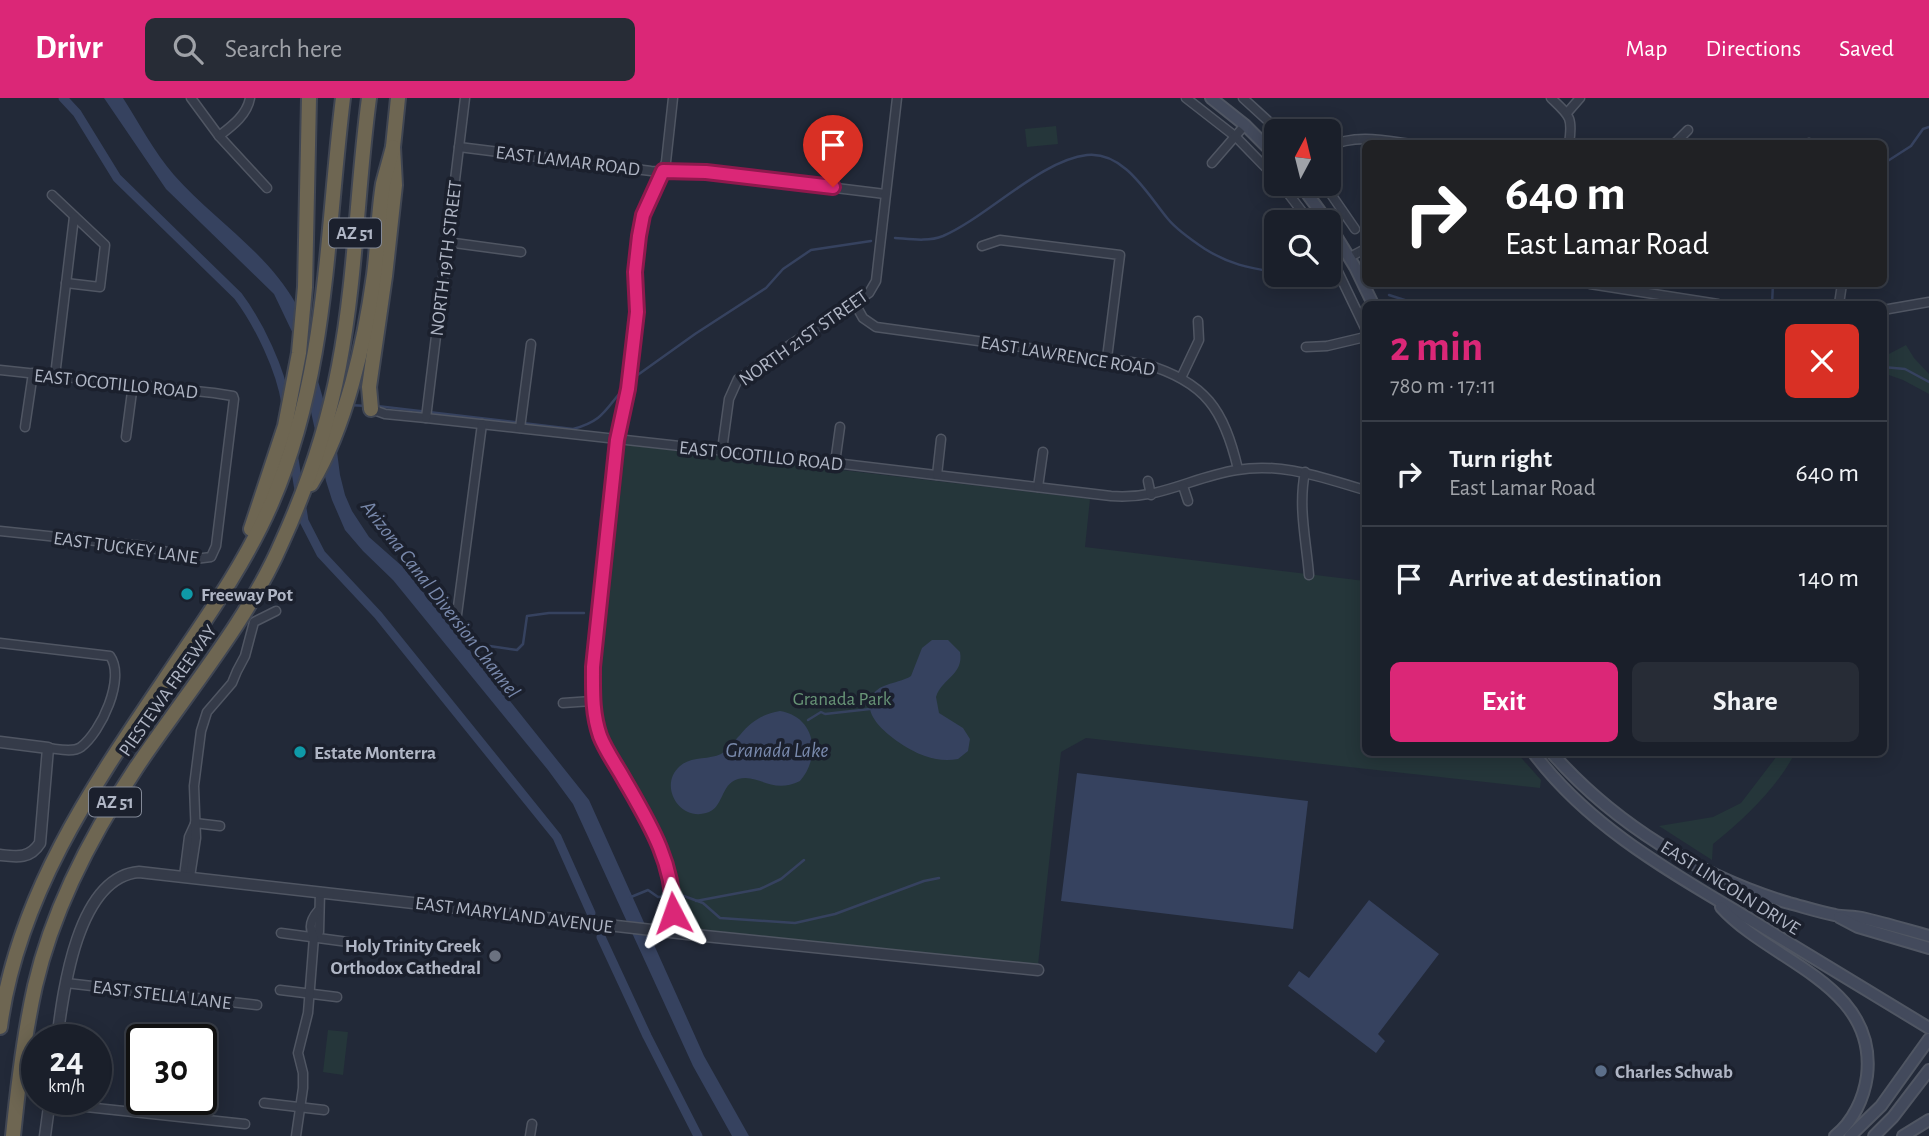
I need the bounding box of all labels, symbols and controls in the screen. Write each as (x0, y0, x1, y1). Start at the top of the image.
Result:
search box (145, 18, 635, 81)
icon: search (169, 30, 207, 68)
text: Drivr (35, 32, 103, 65)
text: Search here (225, 36, 342, 62)
text: Map (1625, 37, 1667, 61)
text: Directions (1705, 37, 1801, 61)
text: Saved (1839, 37, 1894, 61)
pin (803, 115, 863, 187)
north arrow (1264, 119, 1340, 196)
map controls (1264, 119, 1341, 287)
icon: arrive (814, 126, 852, 164)
street label: EAST LAMAR ROAD (495, 143, 641, 180)
icon: right (1390, 168, 1481, 259)
text: 640 m (1505, 170, 1626, 219)
street label: NORTH 19TH STREET (427, 179, 465, 337)
button: search (1264, 210, 1341, 287)
road number: AZ 51 (329, 218, 381, 248)
text: East Lamar Road (1505, 228, 1709, 260)
street label: NORTH 21ST STREET (736, 287, 872, 390)
button: close (1785, 324, 1859, 398)
text: 2 min (1390, 326, 1483, 368)
street label: EAST LAWRENCE ROAD (979, 333, 1156, 380)
street label: EAST OCOTILLO ROAD (33, 366, 199, 403)
text: 780 m · 17:11 (1390, 375, 1496, 398)
street label: EAST OCOTILLO ROAD (678, 438, 844, 475)
text: Turn right (1449, 446, 1552, 472)
icon: right (1390, 455, 1428, 493)
text: 640 m (1795, 460, 1859, 486)
text: East Lamar Road (1449, 477, 1596, 500)
water label: Arizona Canal Diversion Channel (356, 496, 524, 702)
street label: EAST TUCKEY LANE (52, 529, 199, 568)
icon: arrive (1390, 560, 1428, 598)
text: Arrive at destination (1449, 565, 1662, 591)
text: 140 m (1799, 565, 1859, 591)
marker: Freeway Pot (179, 586, 195, 602)
place label: Freeway Pot (201, 586, 293, 605)
street label: PIESTEWA FREEWAY (116, 622, 221, 760)
button: Exit (1390, 662, 1618, 742)
button: Share (1632, 662, 1859, 742)
park label: Granada Park (793, 690, 892, 709)
water label: Granada Lake (725, 740, 829, 761)
marker: Estate Monterra (292, 744, 308, 760)
place label: Estate Monterra (314, 744, 436, 763)
road number: AZ 51 (89, 788, 141, 816)
street label: EAST LINCOLN DRIVE (1657, 838, 1803, 939)
position arrow (636, 876, 710, 950)
street label: EAST MARYLAND AVENUE (414, 894, 614, 937)
place label: Holy Trinity Greek Orthodox Cathedral (331, 937, 482, 978)
marker: Holy Trinity Greek Orthodox Cathedral (487, 948, 503, 964)
street label: EAST STELLA LANE (92, 978, 232, 1013)
speed limit sign: 30 (126, 1024, 217, 1115)
text: 24 (49, 1043, 84, 1078)
marker: Charles Schwab (1593, 1063, 1609, 1079)
place label: Charles Schwab (1615, 1063, 1733, 1082)
text: km/h (48, 1078, 85, 1096)

